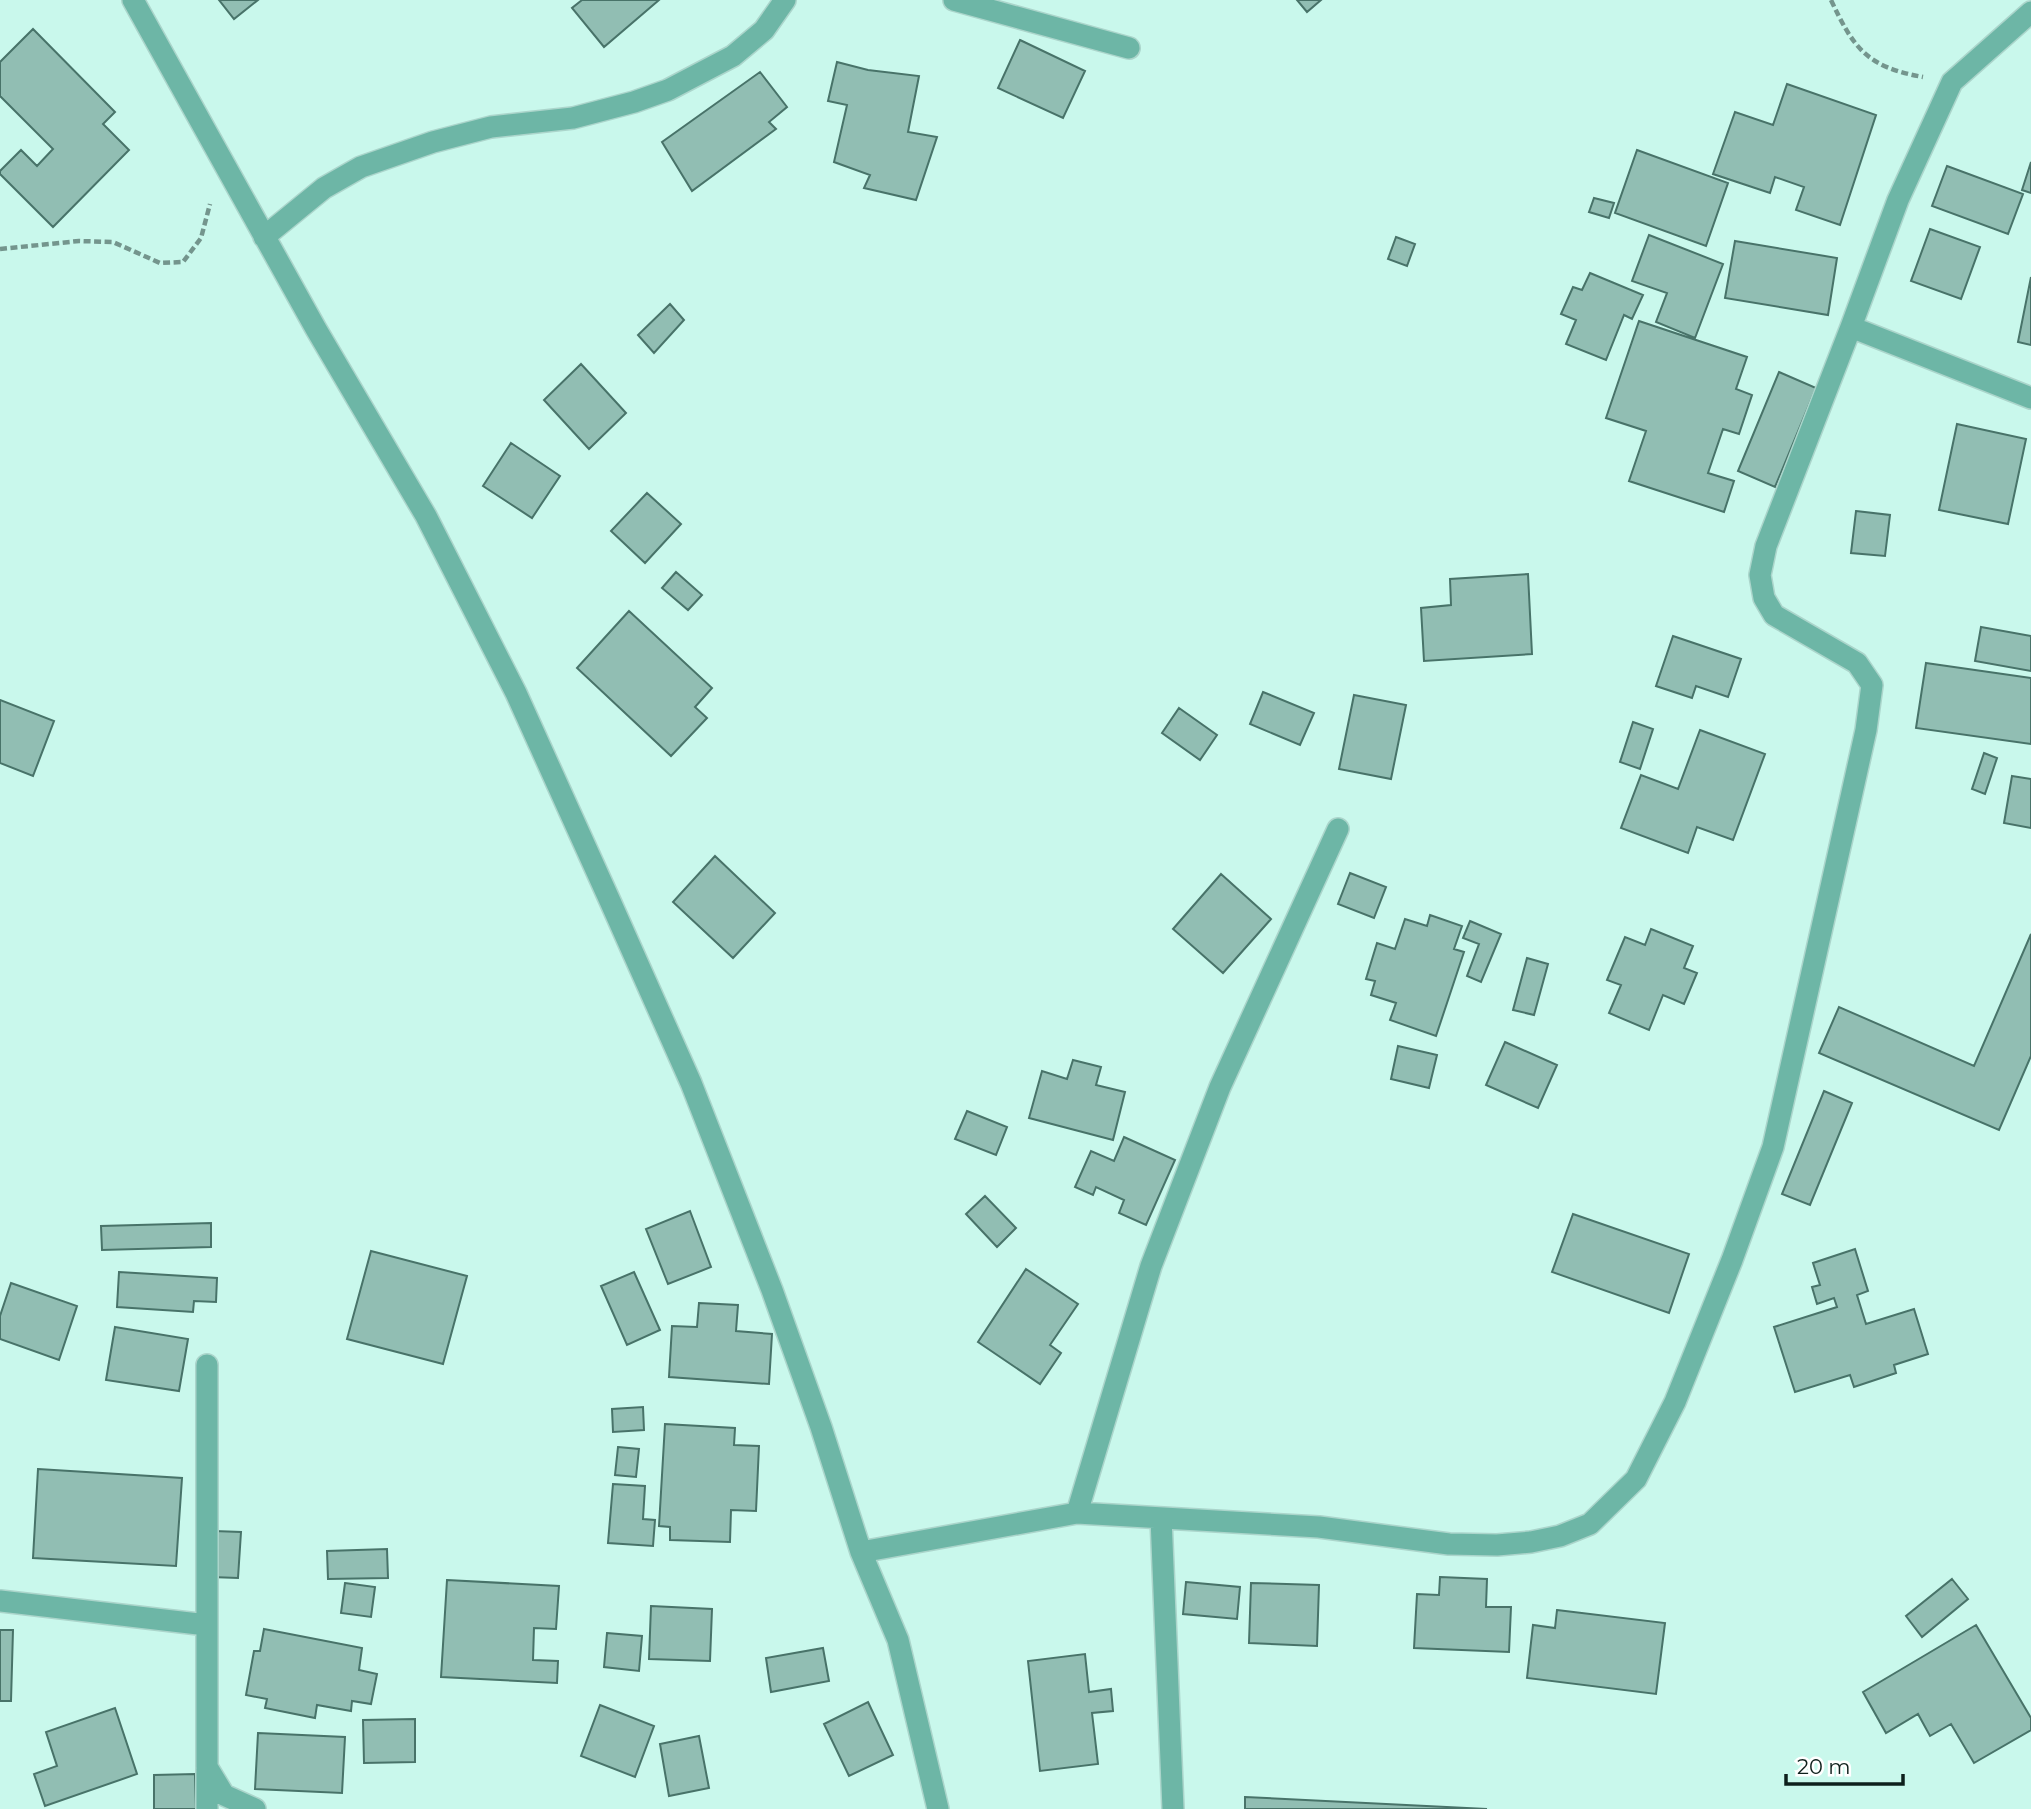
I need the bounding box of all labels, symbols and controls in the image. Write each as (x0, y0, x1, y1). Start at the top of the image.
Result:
scale bar (1786, 1742, 1903, 1786)
text: 20 m (1797, 1754, 1851, 1779)

